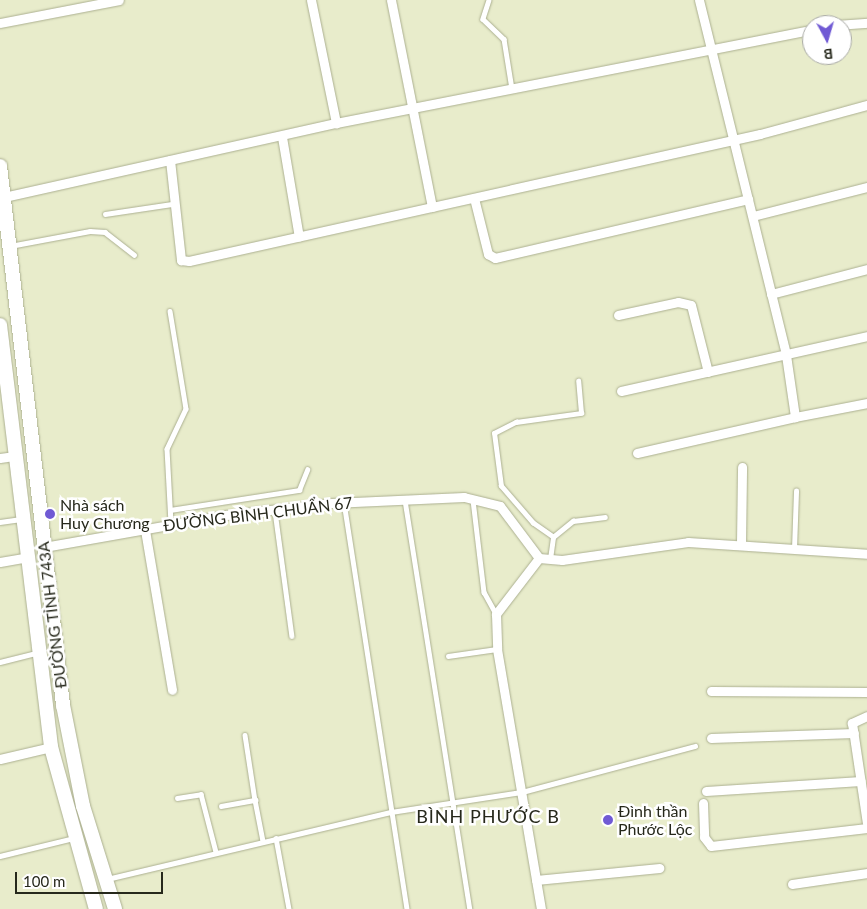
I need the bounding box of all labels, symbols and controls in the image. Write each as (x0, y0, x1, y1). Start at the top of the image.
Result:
north arrow (802, 15, 852, 65)
text: B (823, 45, 834, 63)
street label: ĐƯỜNG BÌNH CHUẨN 67 (162, 493, 354, 535)
place label: Nhà sách Huy Chương (60, 495, 150, 533)
marker: Nhà sách Huy Chương (44, 508, 56, 520)
street label: ĐƯỜNG TỈNH 743A (33, 540, 71, 690)
place label: Đình thần Phước Lộc (618, 801, 692, 839)
district label: BÌNH PHƯỚC B (415, 805, 561, 827)
marker: Đình thần Phước Lộc (602, 814, 614, 826)
scale bar (18, 862, 165, 894)
text: 100 m (23, 872, 65, 890)

